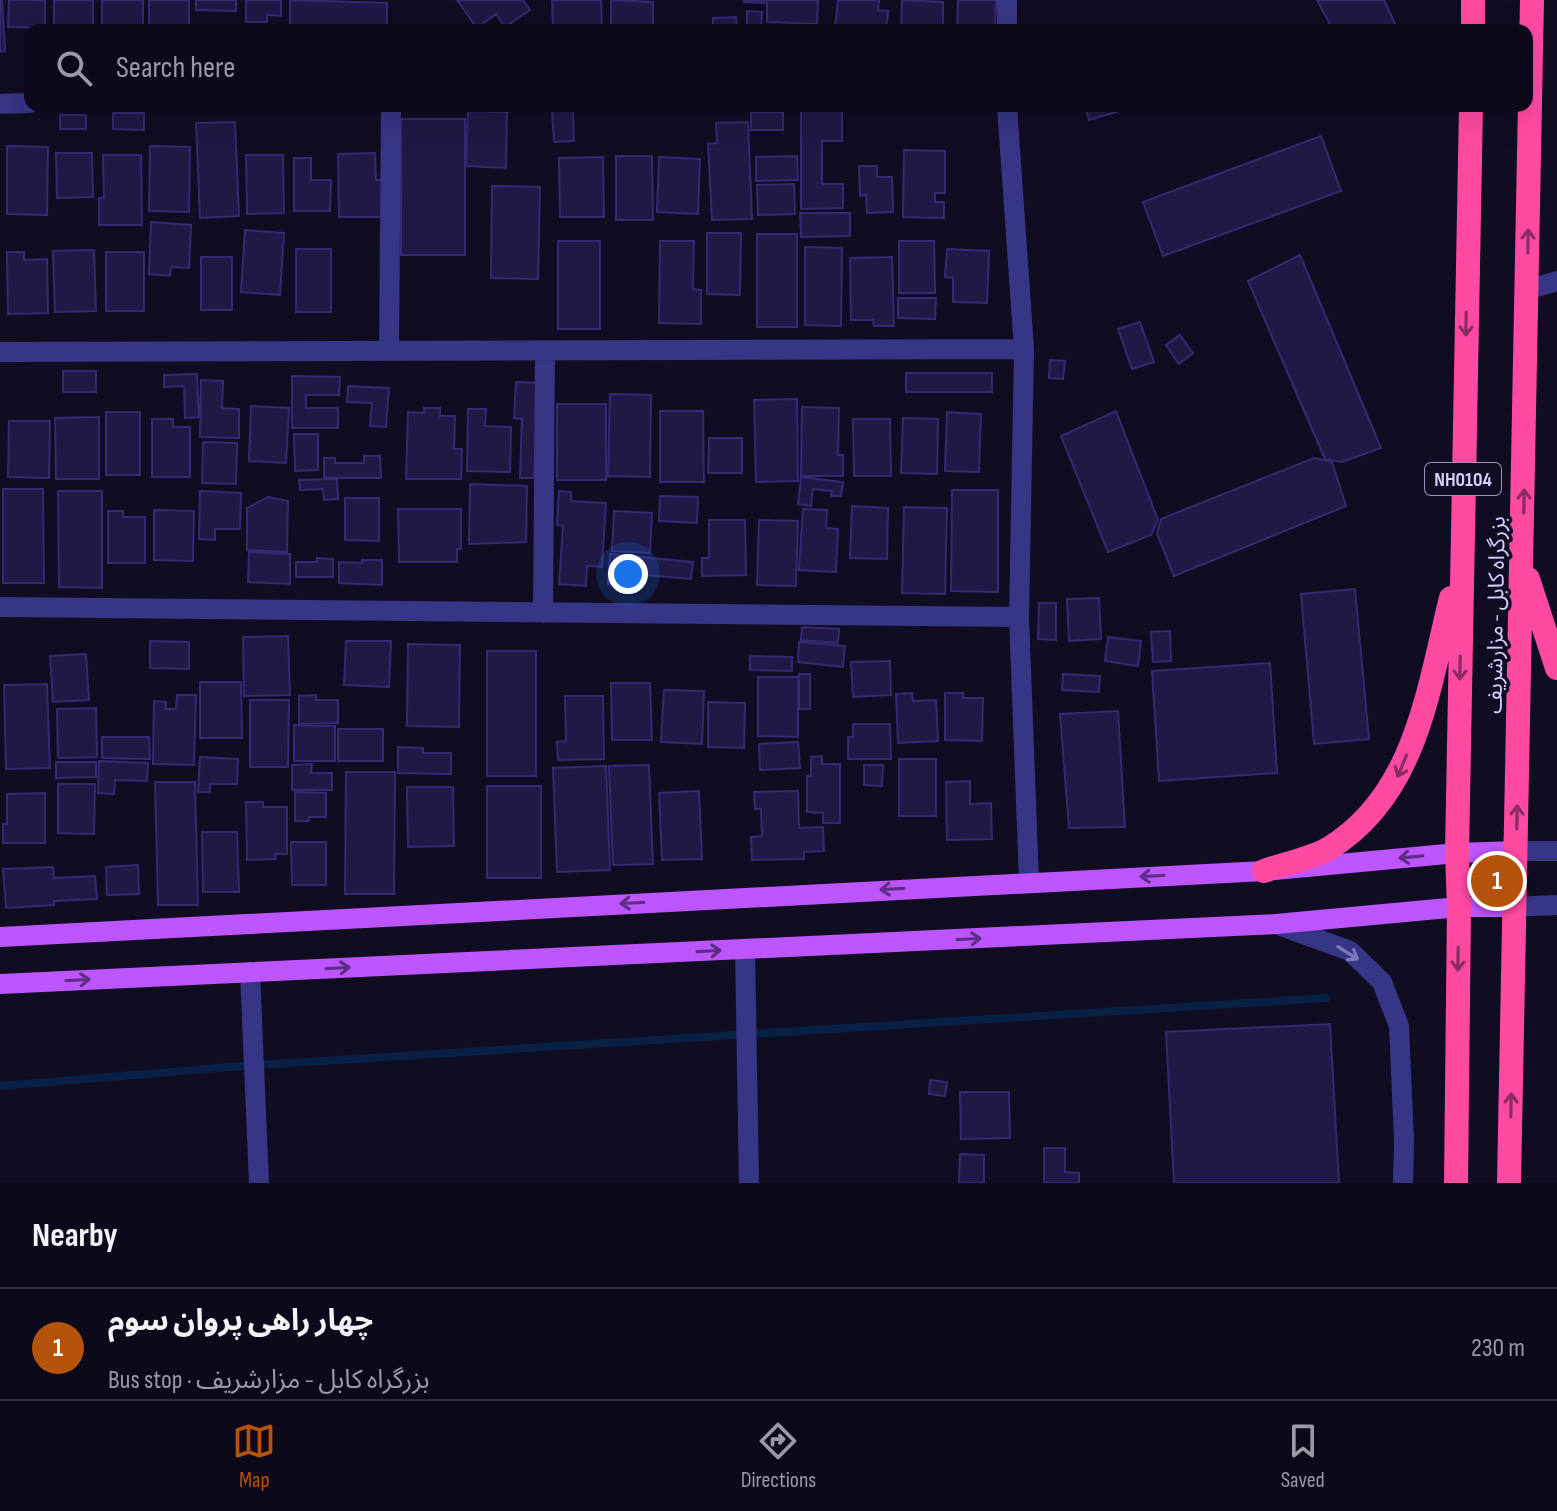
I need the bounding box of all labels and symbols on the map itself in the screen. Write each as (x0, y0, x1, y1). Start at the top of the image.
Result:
one-way arrow (1520, 228, 1535, 255)
one-way arrow (1459, 310, 1474, 337)
road number: NH0104 (1425, 463, 1501, 495)
one-way arrow (1516, 488, 1531, 515)
street label: بزرگراه کابل - مزارشریف (1481, 516, 1512, 714)
your location (608, 554, 648, 594)
one-way arrow (1452, 654, 1467, 681)
one-way arrow (1394, 753, 1408, 778)
one-way arrow (1510, 804, 1525, 831)
one-way arrow (1398, 850, 1425, 865)
pin: 1 (1471, 851, 1523, 911)
one-way arrow (1139, 869, 1166, 884)
one-way arrow (879, 882, 906, 897)
one-way arrow (619, 896, 646, 911)
one-way arrow (955, 931, 982, 946)
one-way arrow (695, 943, 722, 958)
one-way arrow (1337, 945, 1359, 962)
one-way arrow (1451, 945, 1466, 972)
one-way arrow (324, 961, 351, 976)
one-way arrow (64, 973, 91, 988)
one-way arrow (1504, 1092, 1519, 1119)

